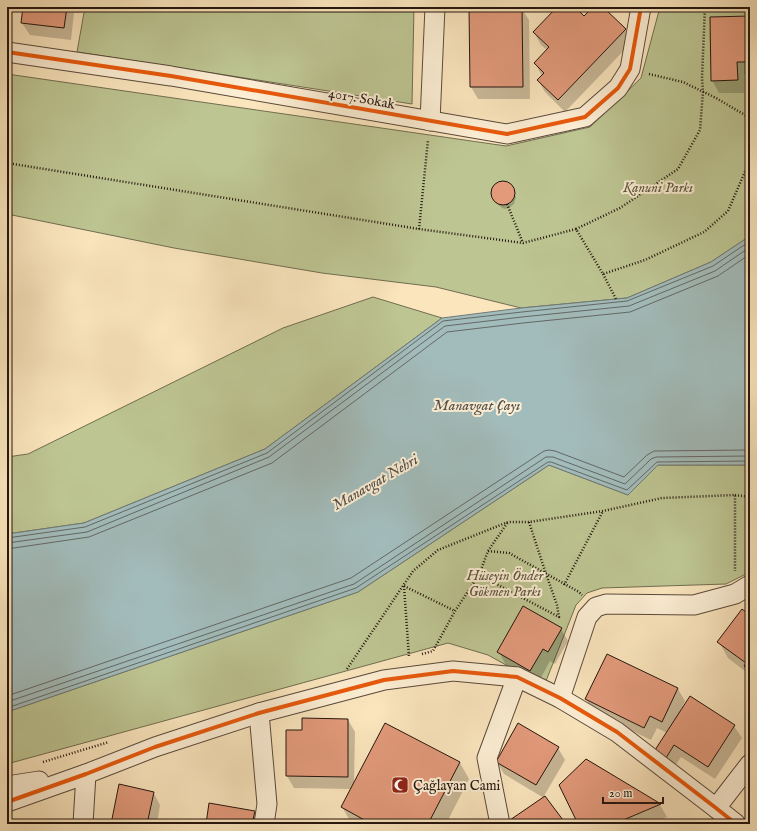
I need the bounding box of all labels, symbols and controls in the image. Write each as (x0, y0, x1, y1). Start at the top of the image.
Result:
street label: 4017. Sokak (327, 84, 397, 114)
park label: Kanuni Parkı (622, 179, 693, 197)
water label: Manavgat Çayı (434, 396, 520, 416)
water label: Manavgat Nehri (329, 449, 423, 515)
park label: Hüseyin Önder Gökmen Parkı (466, 567, 545, 601)
mosque icon: Çağlayan Cami (390, 775, 410, 795)
place label: Çağlayan Cami (413, 777, 501, 795)
scale bar (603, 779, 663, 805)
text: 20 m (609, 786, 632, 801)

